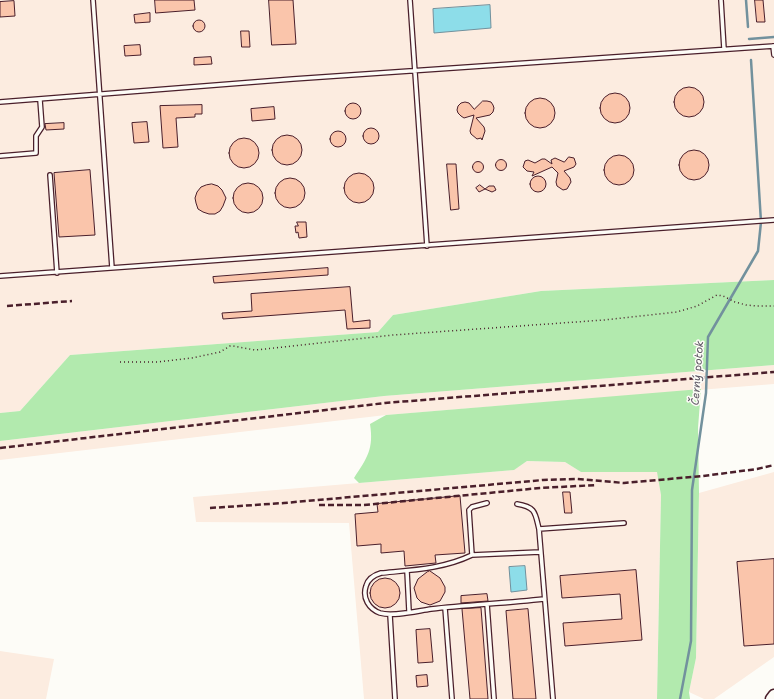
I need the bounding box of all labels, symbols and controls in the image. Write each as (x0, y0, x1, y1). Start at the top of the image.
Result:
water label: Černý potok (689, 340, 707, 406)

